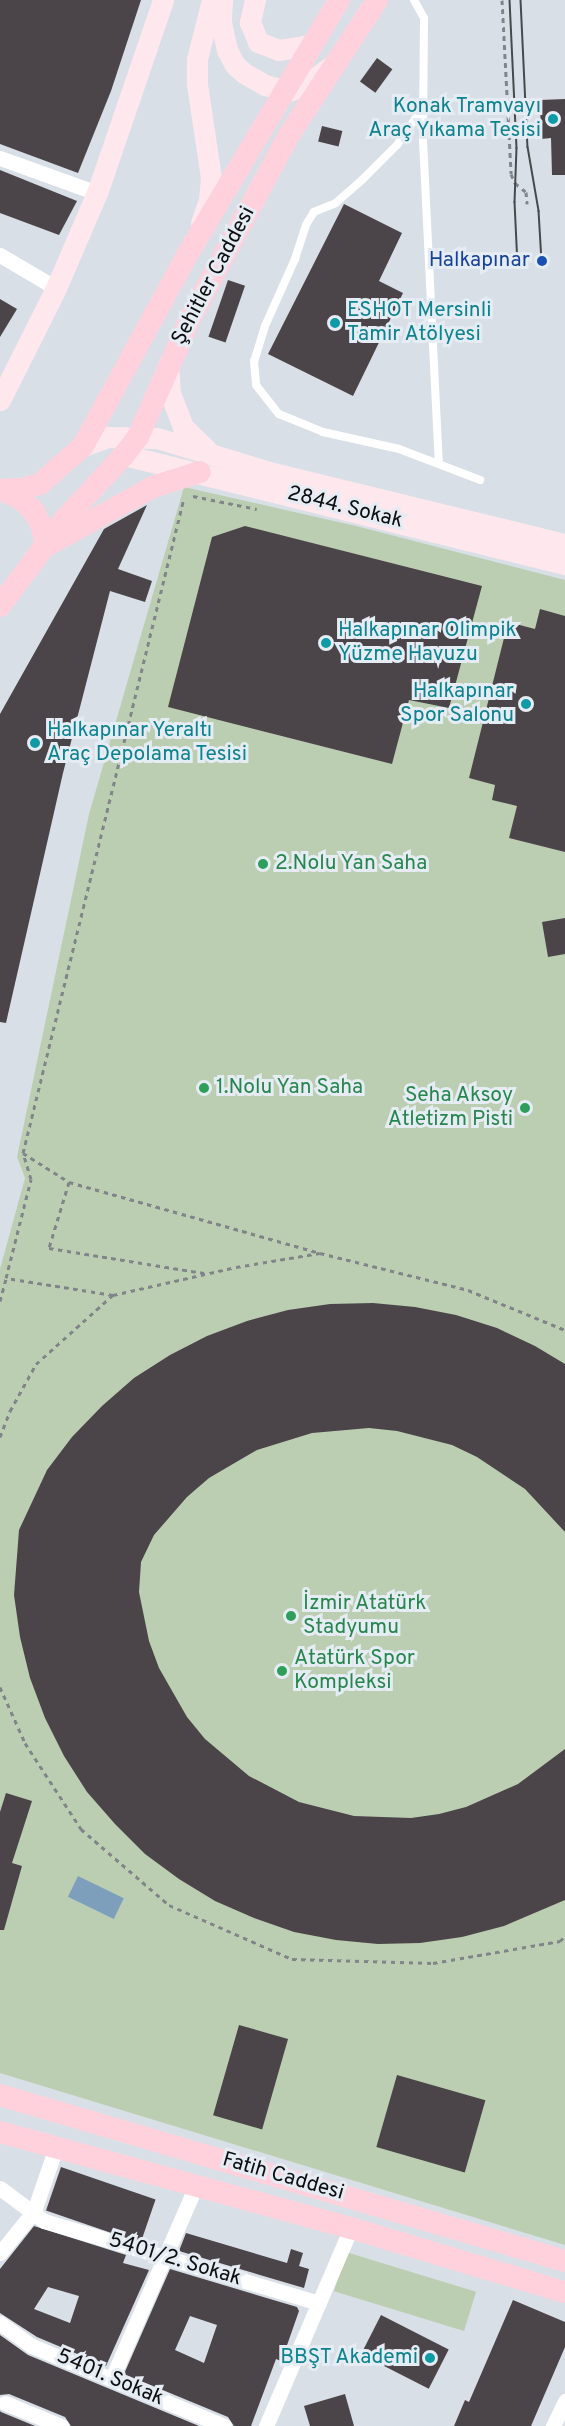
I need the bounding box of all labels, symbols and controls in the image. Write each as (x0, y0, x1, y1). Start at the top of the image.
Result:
place label: Konak Tramvayı Araç Yıkama Tesisi (367, 94, 541, 144)
marker: Konak Tramvayı Araç Yıkama Tesisi (546, 112, 560, 126)
street label: Şehitler Caddesi (167, 202, 261, 350)
place label: Halkapınar (429, 248, 530, 274)
marker: Halkapınar (535, 254, 549, 268)
place label: ESHOT Mersinli Tamir Atölyesi (347, 298, 492, 348)
marker: ESHOT Mersinli Tamir Atölyesi (328, 316, 342, 330)
street label: 2844. Sokak (285, 481, 405, 535)
place label: Halkapınar Olimpik Yüzme Havuzu (338, 618, 517, 668)
marker: Halkapınar Olimpik Yüzme Havuzu (319, 636, 333, 650)
place label: Halkapınar Spor Salonu (400, 679, 514, 729)
marker: Halkapınar Spor Salonu (519, 697, 533, 711)
place label: Halkapınar Yeraltı Araç Depolama Tesisi (47, 718, 248, 768)
marker: Halkapınar Yeraltı Araç Depolama Tesisi (28, 736, 42, 750)
place label: 2.Nolu Yan Saha (275, 851, 428, 877)
marker: 2.Nolu Yan Saha (256, 857, 270, 871)
place label: 1.Nolu Yan Saha (216, 1075, 364, 1101)
marker: 1.Nolu Yan Saha (197, 1081, 211, 1095)
place label: Seha Aksoy Atletizm Pisti (388, 1083, 513, 1133)
marker: Seha Aksoy Atletizm Pisti (518, 1101, 532, 1115)
place label: İzmir Atatürk Stadyumu (303, 1591, 427, 1641)
marker: İzmir Atatürk Stadyumu (284, 1609, 298, 1623)
place label: Atatürk Spor Kompleksi (294, 1646, 415, 1696)
marker: Atatürk Spor Kompleksi (275, 1664, 289, 1678)
street label: Fatih Caddesi (219, 2148, 347, 2206)
street label: 5401/2. Sokak (106, 2228, 244, 2292)
street label: 5401. Sokak (53, 2344, 167, 2412)
place label: BBŞT Akademi (279, 2345, 418, 2371)
marker: BBŞT Akademi (423, 2351, 437, 2365)

